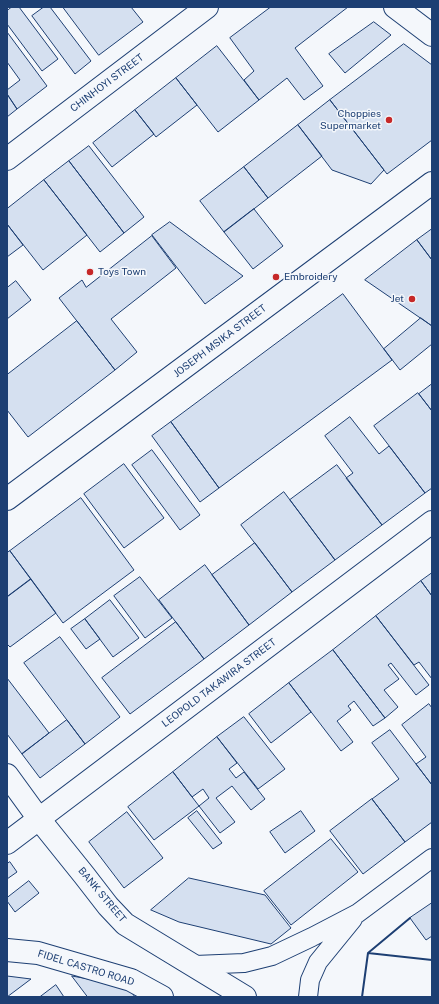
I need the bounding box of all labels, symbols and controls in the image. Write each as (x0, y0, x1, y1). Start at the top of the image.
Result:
street label: CHINHOYI STREET (68, 51, 146, 115)
place label: Choppies Supermarket (320, 108, 381, 132)
marker: Choppies Supermarket (384, 115, 394, 125)
place label: Toys Town (98, 266, 146, 278)
marker: Toys Town (85, 267, 95, 277)
place label: Embroidery (284, 271, 338, 283)
marker: Embroidery (271, 272, 281, 282)
place label: Jet (391, 293, 404, 305)
marker: Jet (407, 294, 417, 304)
street label: JOSEPH MSIKA STREET (171, 302, 269, 380)
street label: LEOPOLD TAKAWIRA STREET (160, 636, 278, 730)
street label: BANK STREET (75, 865, 129, 925)
street label: FIDEL CASTRO ROAD (36, 948, 136, 988)

